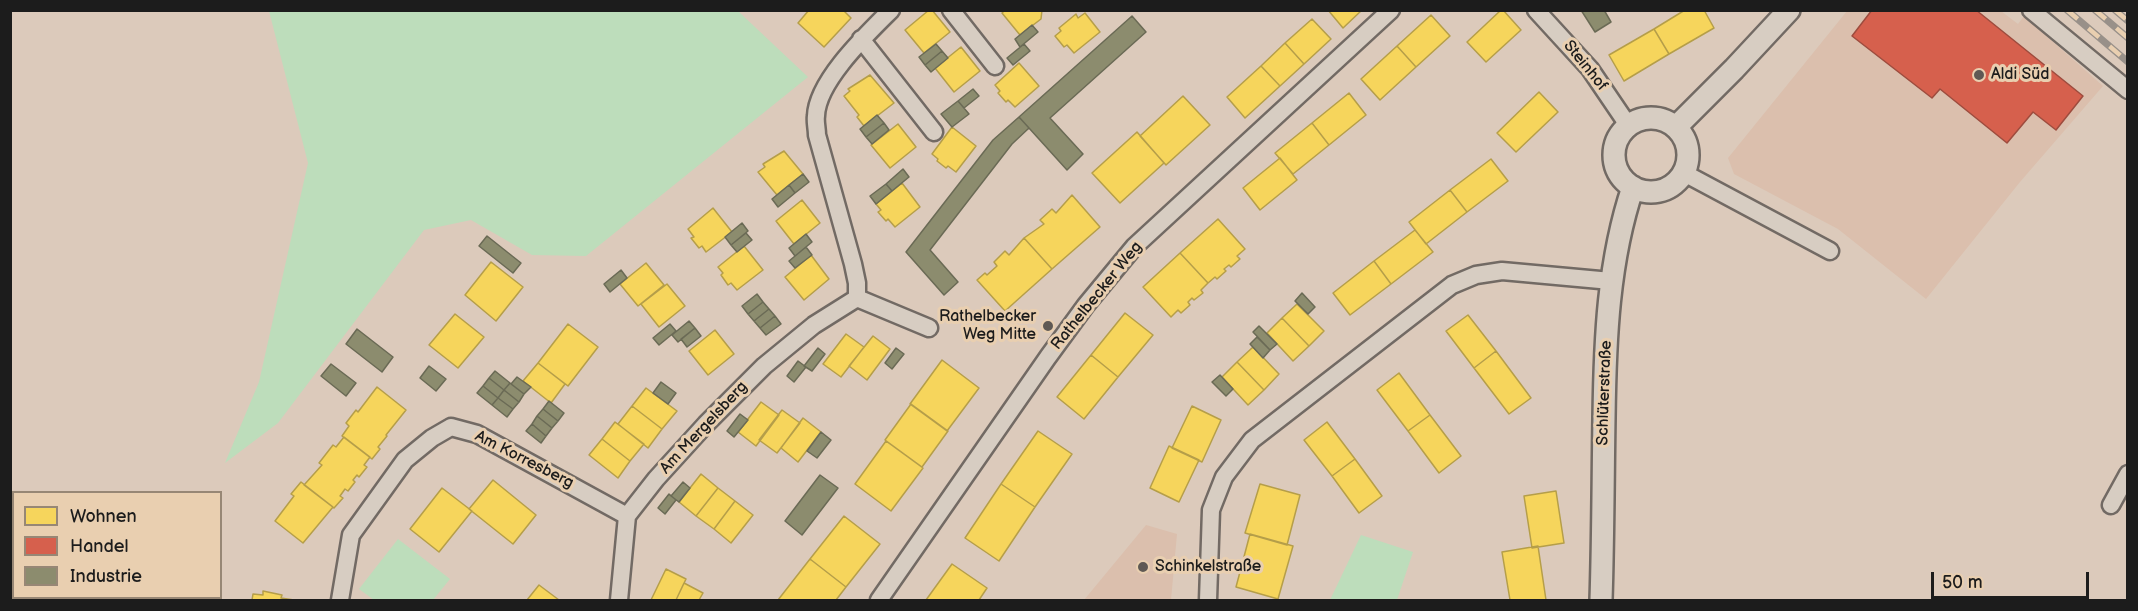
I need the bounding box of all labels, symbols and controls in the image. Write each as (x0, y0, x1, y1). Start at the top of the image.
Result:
street label: Steinhof (1559, 37, 1611, 95)
place label: Aldi Süd (1991, 65, 2049, 85)
marker: Aldi Süd (1972, 68, 1986, 82)
street label: Rathelbecker Weg (1047, 238, 1147, 354)
place label: Rathelbecker Weg Mitte (939, 307, 1036, 345)
marker: Rathelbecker Weg Mitte (1041, 319, 1055, 333)
street label: Schlüterstraße (1594, 340, 1616, 446)
street label: Am Mergelsberg (656, 378, 752, 478)
street label: Am Korresberg (471, 427, 577, 493)
legend (12, 491, 222, 599)
text: Wohnen (70, 506, 137, 527)
text: Handel (70, 536, 129, 557)
place label: Schinkelstraße (1155, 557, 1261, 577)
marker: Schinkelstraße (1136, 560, 1150, 574)
scale bar (1934, 560, 2092, 598)
text: Industrie (70, 566, 142, 587)
text: 50 m (1942, 572, 1983, 593)

